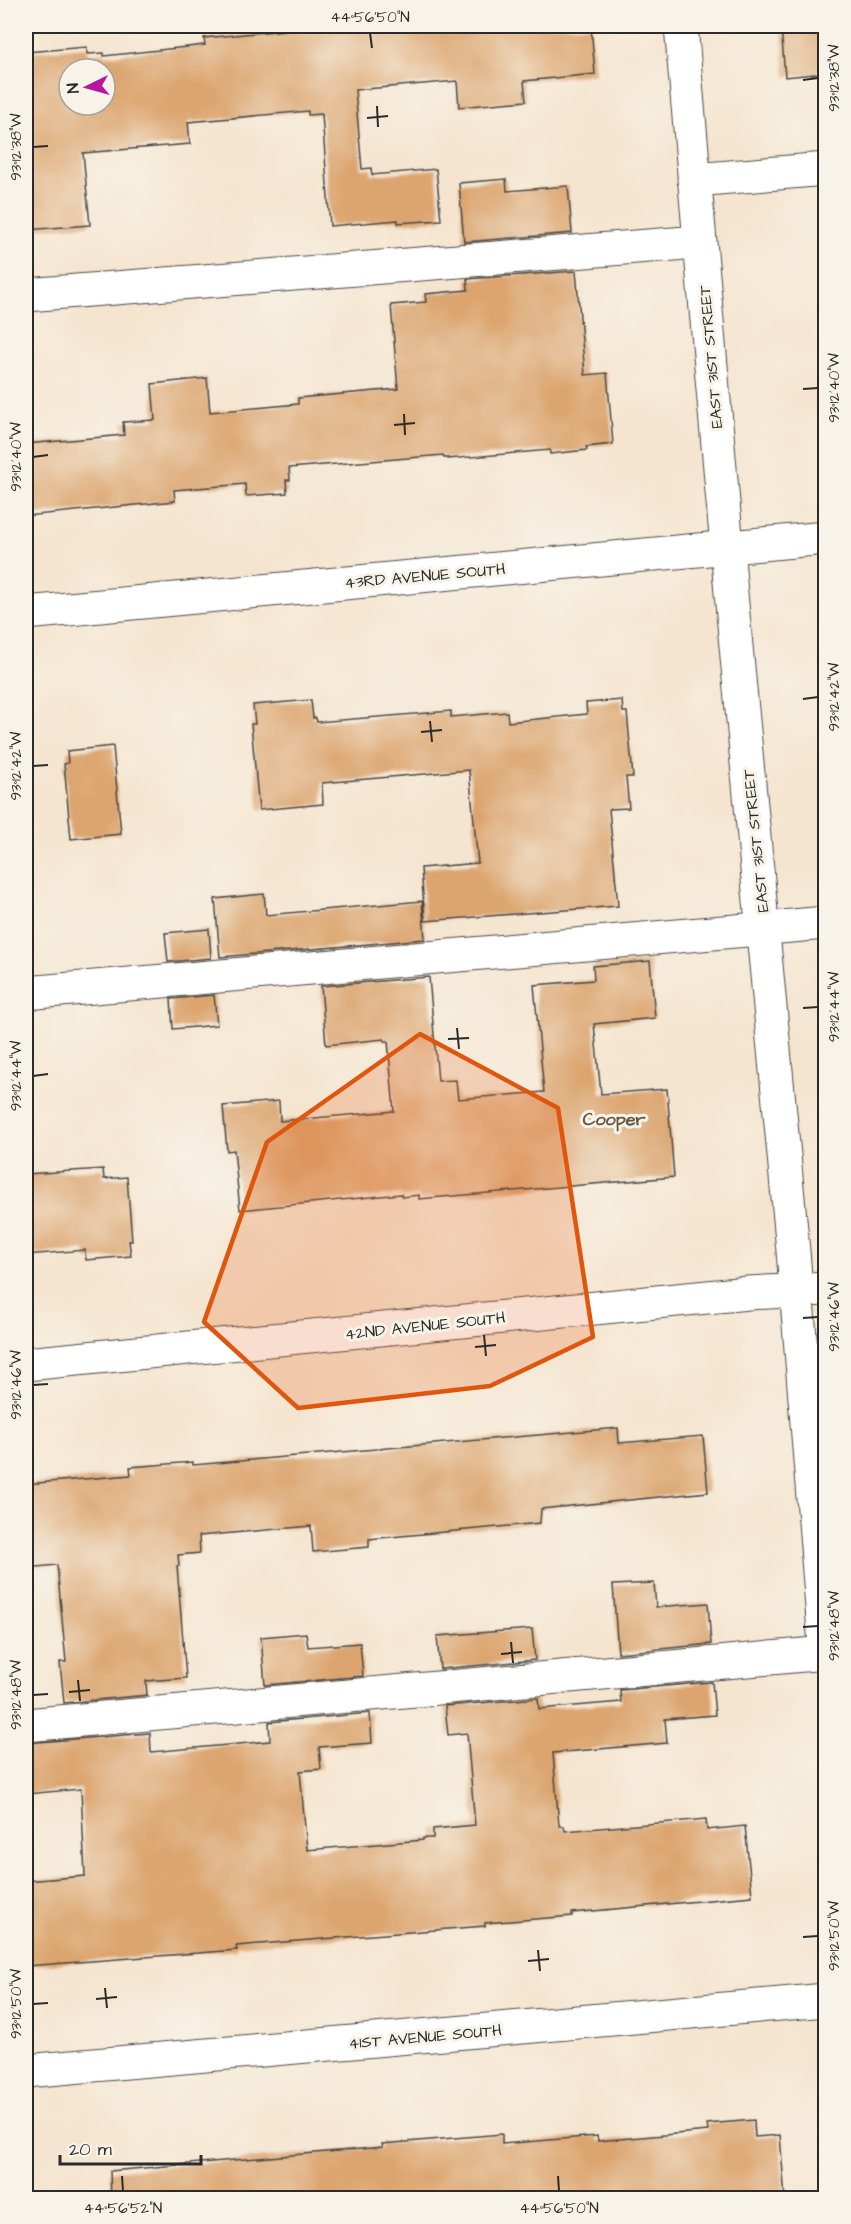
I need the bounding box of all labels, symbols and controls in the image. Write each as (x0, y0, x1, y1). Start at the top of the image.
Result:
text: 44°56'50"N (330, 7, 410, 28)
text: 93°12'38"W (824, 44, 845, 112)
north arrow (57, 57, 117, 117)
text: N (62, 82, 84, 94)
text: 93°12'38"W (6, 113, 27, 181)
street label: EAST 31ST STREET (694, 284, 728, 429)
text: 93°12'40"W (824, 353, 845, 423)
text: 93°12'40"W (6, 422, 27, 492)
street label: 43RD AVENUE SOUTH (344, 558, 507, 594)
text: 93°12'42"W (824, 663, 845, 731)
text: 93°12'42"W (6, 732, 27, 800)
street label: EAST 31ST STREET (738, 768, 774, 914)
text: 93°12'44"W (824, 972, 845, 1042)
text: 93°12'44"W (6, 1041, 27, 1111)
district label: Cooper (583, 1107, 645, 1132)
text: 93°12'46"W (824, 1282, 845, 1352)
street label: 42ND AVENUE SOUTH (344, 1307, 507, 1345)
text: 93°12'46"W (6, 1350, 27, 1420)
text: 93°12'48"W (824, 1591, 845, 1661)
text: 93°12'48"W (6, 1660, 27, 1730)
text: 93°12'50"W (824, 1901, 845, 1971)
text: 93°12'50"W (6, 1969, 27, 2039)
street label: 41ST AVENUE SOUTH (347, 2019, 503, 2055)
scale bar (60, 2128, 201, 2166)
text: 20 m (69, 2137, 112, 2162)
text: 44°56'52"N (84, 2198, 162, 2219)
text: 44°56'50"N (519, 2198, 599, 2219)

